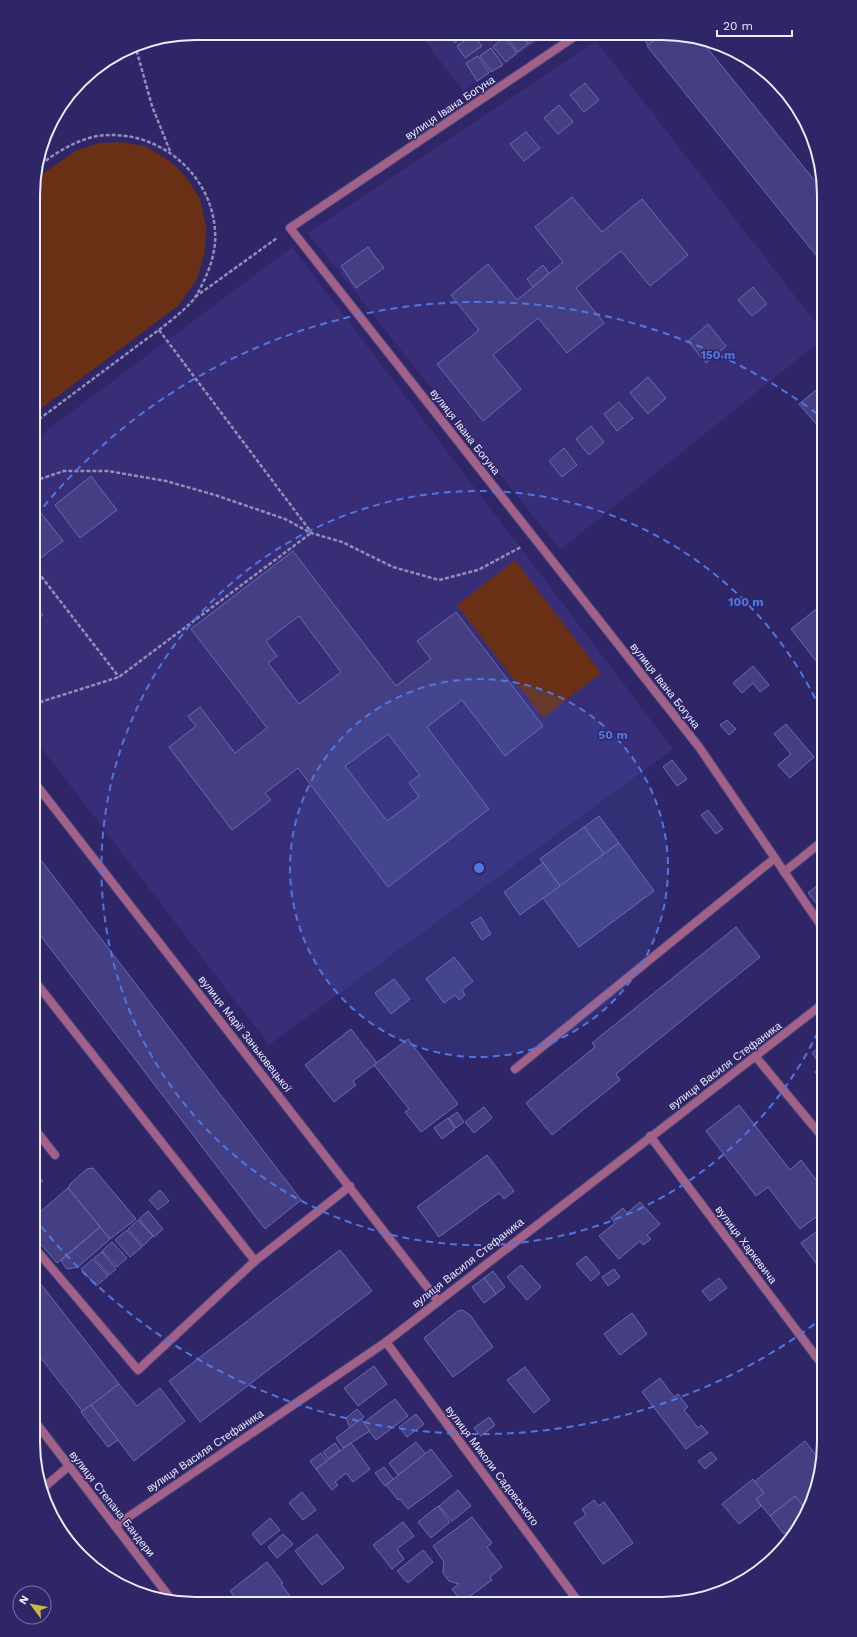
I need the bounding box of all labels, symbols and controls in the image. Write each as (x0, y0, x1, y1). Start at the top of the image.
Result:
scale bar (717, 12, 792, 38)
text: 20 m (723, 19, 753, 33)
street label: вулиця Івана Богуна (403, 73, 498, 143)
text: 150 m (701, 348, 735, 362)
street label: вулиця Івана Богуна (427, 387, 503, 478)
text: 100 m (728, 595, 764, 609)
street label: вулиця Івана Богуна (627, 641, 703, 732)
text: 50 m (598, 728, 628, 742)
centre of rings (472, 861, 486, 875)
street label: вулиця Марії Заньковецької (196, 973, 294, 1095)
street label: вулиця Василя Стефаника (666, 1019, 785, 1113)
street label: вулиця Харкевича (713, 1204, 780, 1287)
street label: вулиця Василя Стефаника (410, 1215, 527, 1311)
street label: вулиця Миколи Садовського (443, 1404, 541, 1528)
street label: вулиця Василя Стефаника (144, 1406, 267, 1495)
street label: вулиця Степана Бандери (67, 1449, 157, 1559)
north arrow (12, 1585, 52, 1625)
text: N (16, 1593, 32, 1607)

